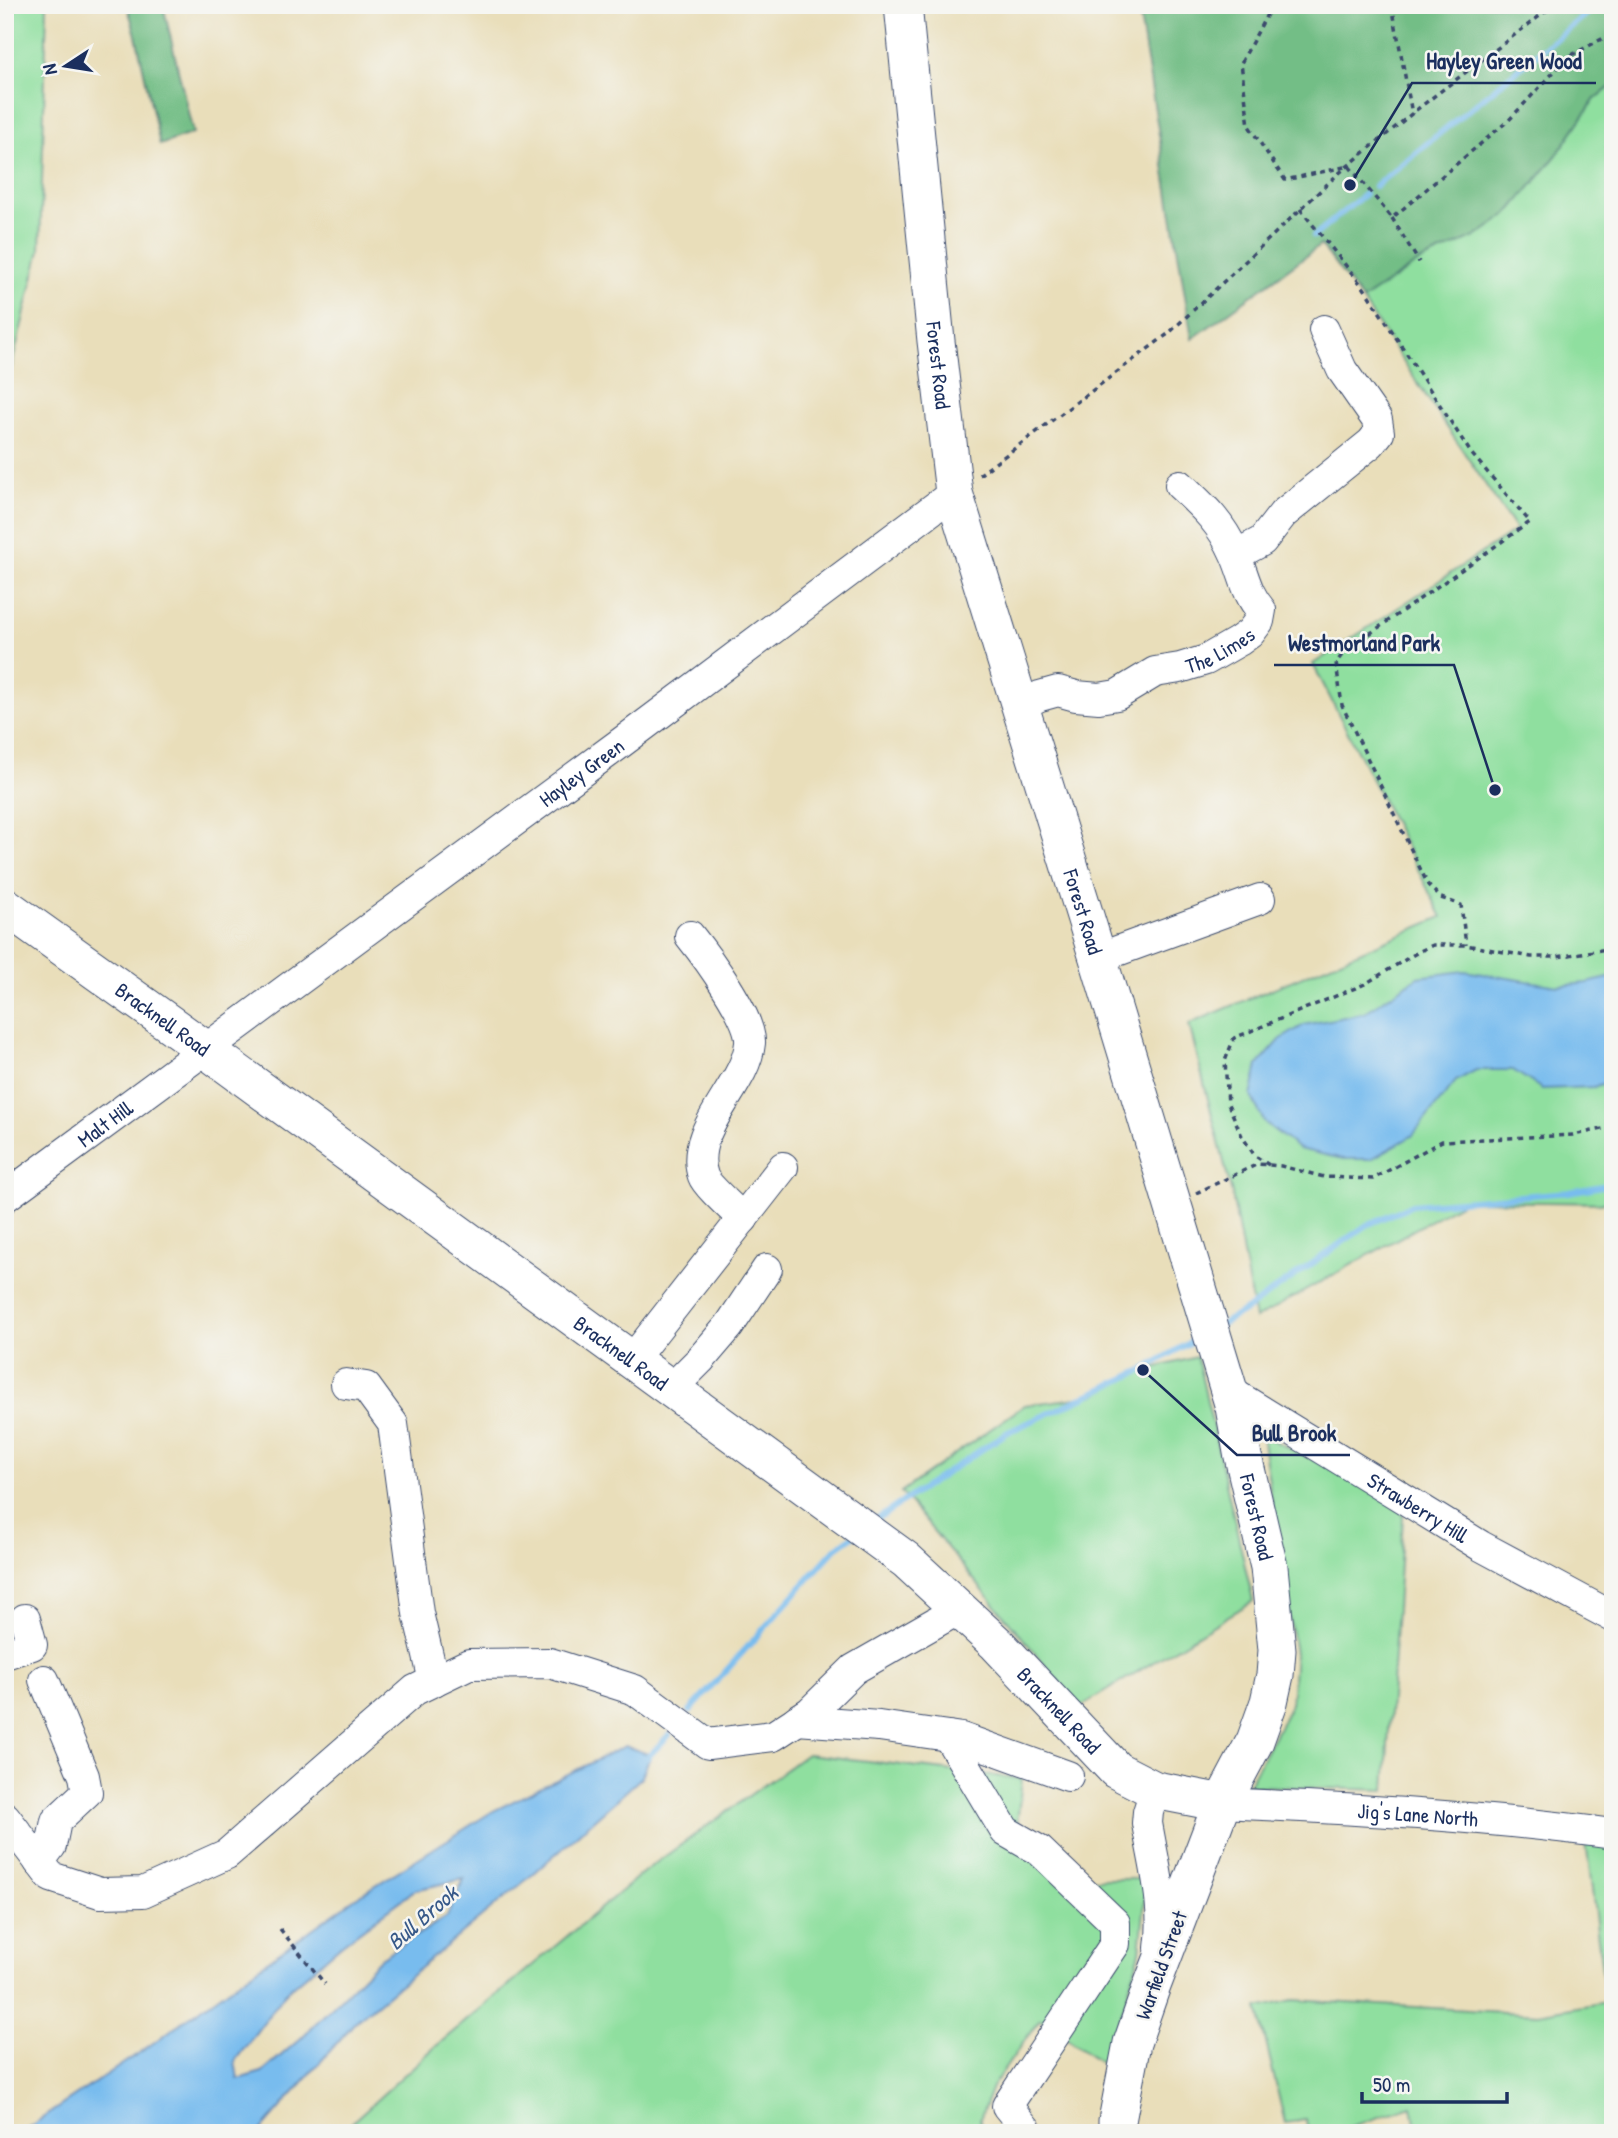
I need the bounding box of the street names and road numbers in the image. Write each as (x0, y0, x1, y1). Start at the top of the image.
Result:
street label: Forest Road (920, 319, 958, 410)
street label: The Limes (1182, 620, 1260, 680)
street label: Hayley Green (533, 731, 630, 813)
street label: Forest Road (1057, 865, 1110, 958)
street label: Bracknell Road (110, 975, 216, 1063)
street label: Malt Hill (71, 1093, 139, 1153)
street label: Bracknell Road (568, 1308, 674, 1397)
street label: Strawberry Hill (1362, 1465, 1475, 1550)
street label: Forest Road (1233, 1470, 1281, 1563)
street label: Bracknell Road (1011, 1660, 1108, 1760)
street label: Jig's Lane North (1357, 1796, 1479, 1833)
street label: Warfield Street (1128, 1906, 1194, 2023)

